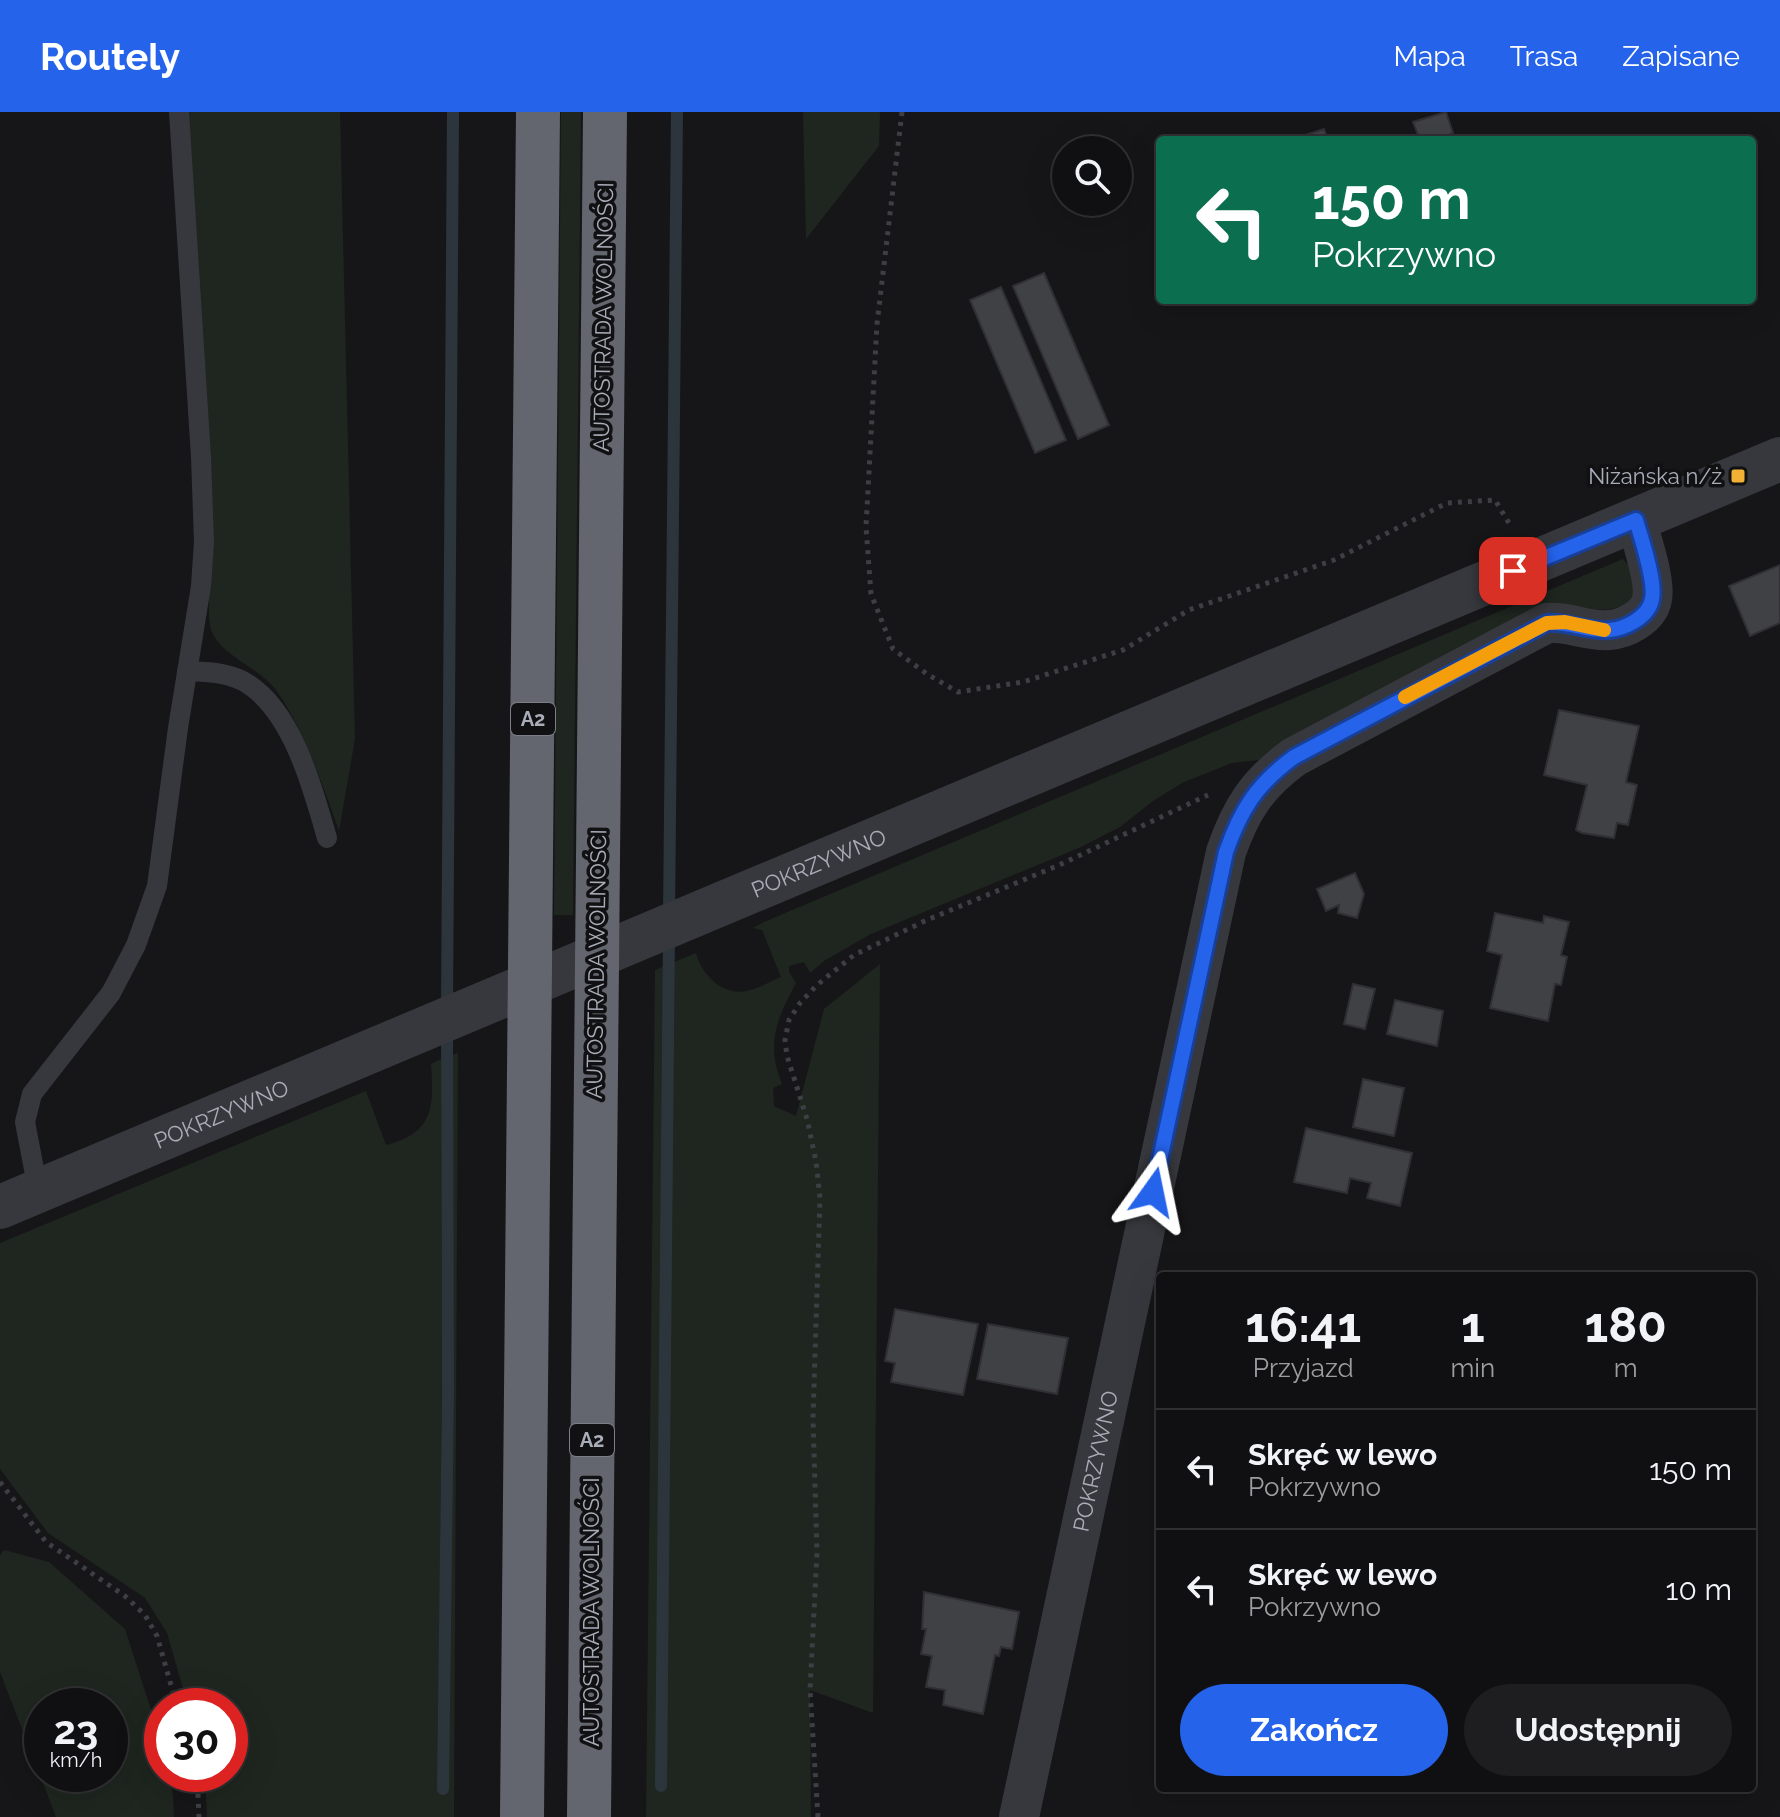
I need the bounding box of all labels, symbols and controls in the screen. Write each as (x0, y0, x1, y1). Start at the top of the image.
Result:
text: Routely (40, 34, 180, 79)
text: Mapa (1394, 40, 1466, 73)
text: Trasa (1510, 40, 1578, 73)
text: Zapisane (1622, 40, 1740, 73)
map controls (1052, 136, 1132, 216)
button: search (1052, 136, 1132, 216)
text: 150 m (1312, 166, 1471, 232)
icon: left (1180, 168, 1284, 272)
street label: AUTOSTRADA WOLNOŚCI (587, 182, 618, 452)
text: Pokrzywno (1312, 233, 1496, 275)
place label: Niżańska n/ż (1588, 463, 1722, 489)
marker: Niżańska n/ż (1729, 467, 1747, 485)
pin (1479, 537, 1547, 605)
icon: arrive (1491, 549, 1535, 593)
road number: A2 (511, 703, 555, 735)
street label: POKRZYWNO (747, 823, 890, 903)
street label: AUTOSTRADA WOLNOŚCI (580, 829, 611, 1099)
street label: POKRZYWNO (150, 1074, 292, 1154)
position arrow (1111, 1150, 1195, 1234)
text: 16:41 (1245, 1297, 1361, 1353)
text: 1 (1461, 1297, 1485, 1353)
text: 180 (1585, 1297, 1667, 1353)
text: Przyjazd (1253, 1353, 1354, 1383)
text: min (1450, 1353, 1495, 1383)
text: m (1614, 1353, 1638, 1383)
street label: POKRZYWNO (1068, 1388, 1123, 1534)
road number: A2 (570, 1424, 614, 1456)
text: Skręć w lewo (1248, 1437, 1437, 1472)
icon: left (1180, 1447, 1224, 1491)
text: 150 m (1649, 1452, 1732, 1487)
text: Pokrzywno (1248, 1472, 1381, 1502)
street label: AUTOSTRADA WOLNOŚCI (577, 1477, 604, 1747)
text: Skręć w lewo (1248, 1557, 1437, 1592)
icon: left (1180, 1567, 1224, 1611)
text: 10 m (1666, 1572, 1732, 1607)
text: Pokrzywno (1248, 1592, 1381, 1622)
button: Zakończ (1180, 1684, 1448, 1776)
button: Udostępnij (1464, 1684, 1732, 1776)
speed limit sign: 30 (144, 1688, 248, 1792)
text: 23 (54, 1706, 98, 1753)
text: km/h (50, 1748, 102, 1772)

